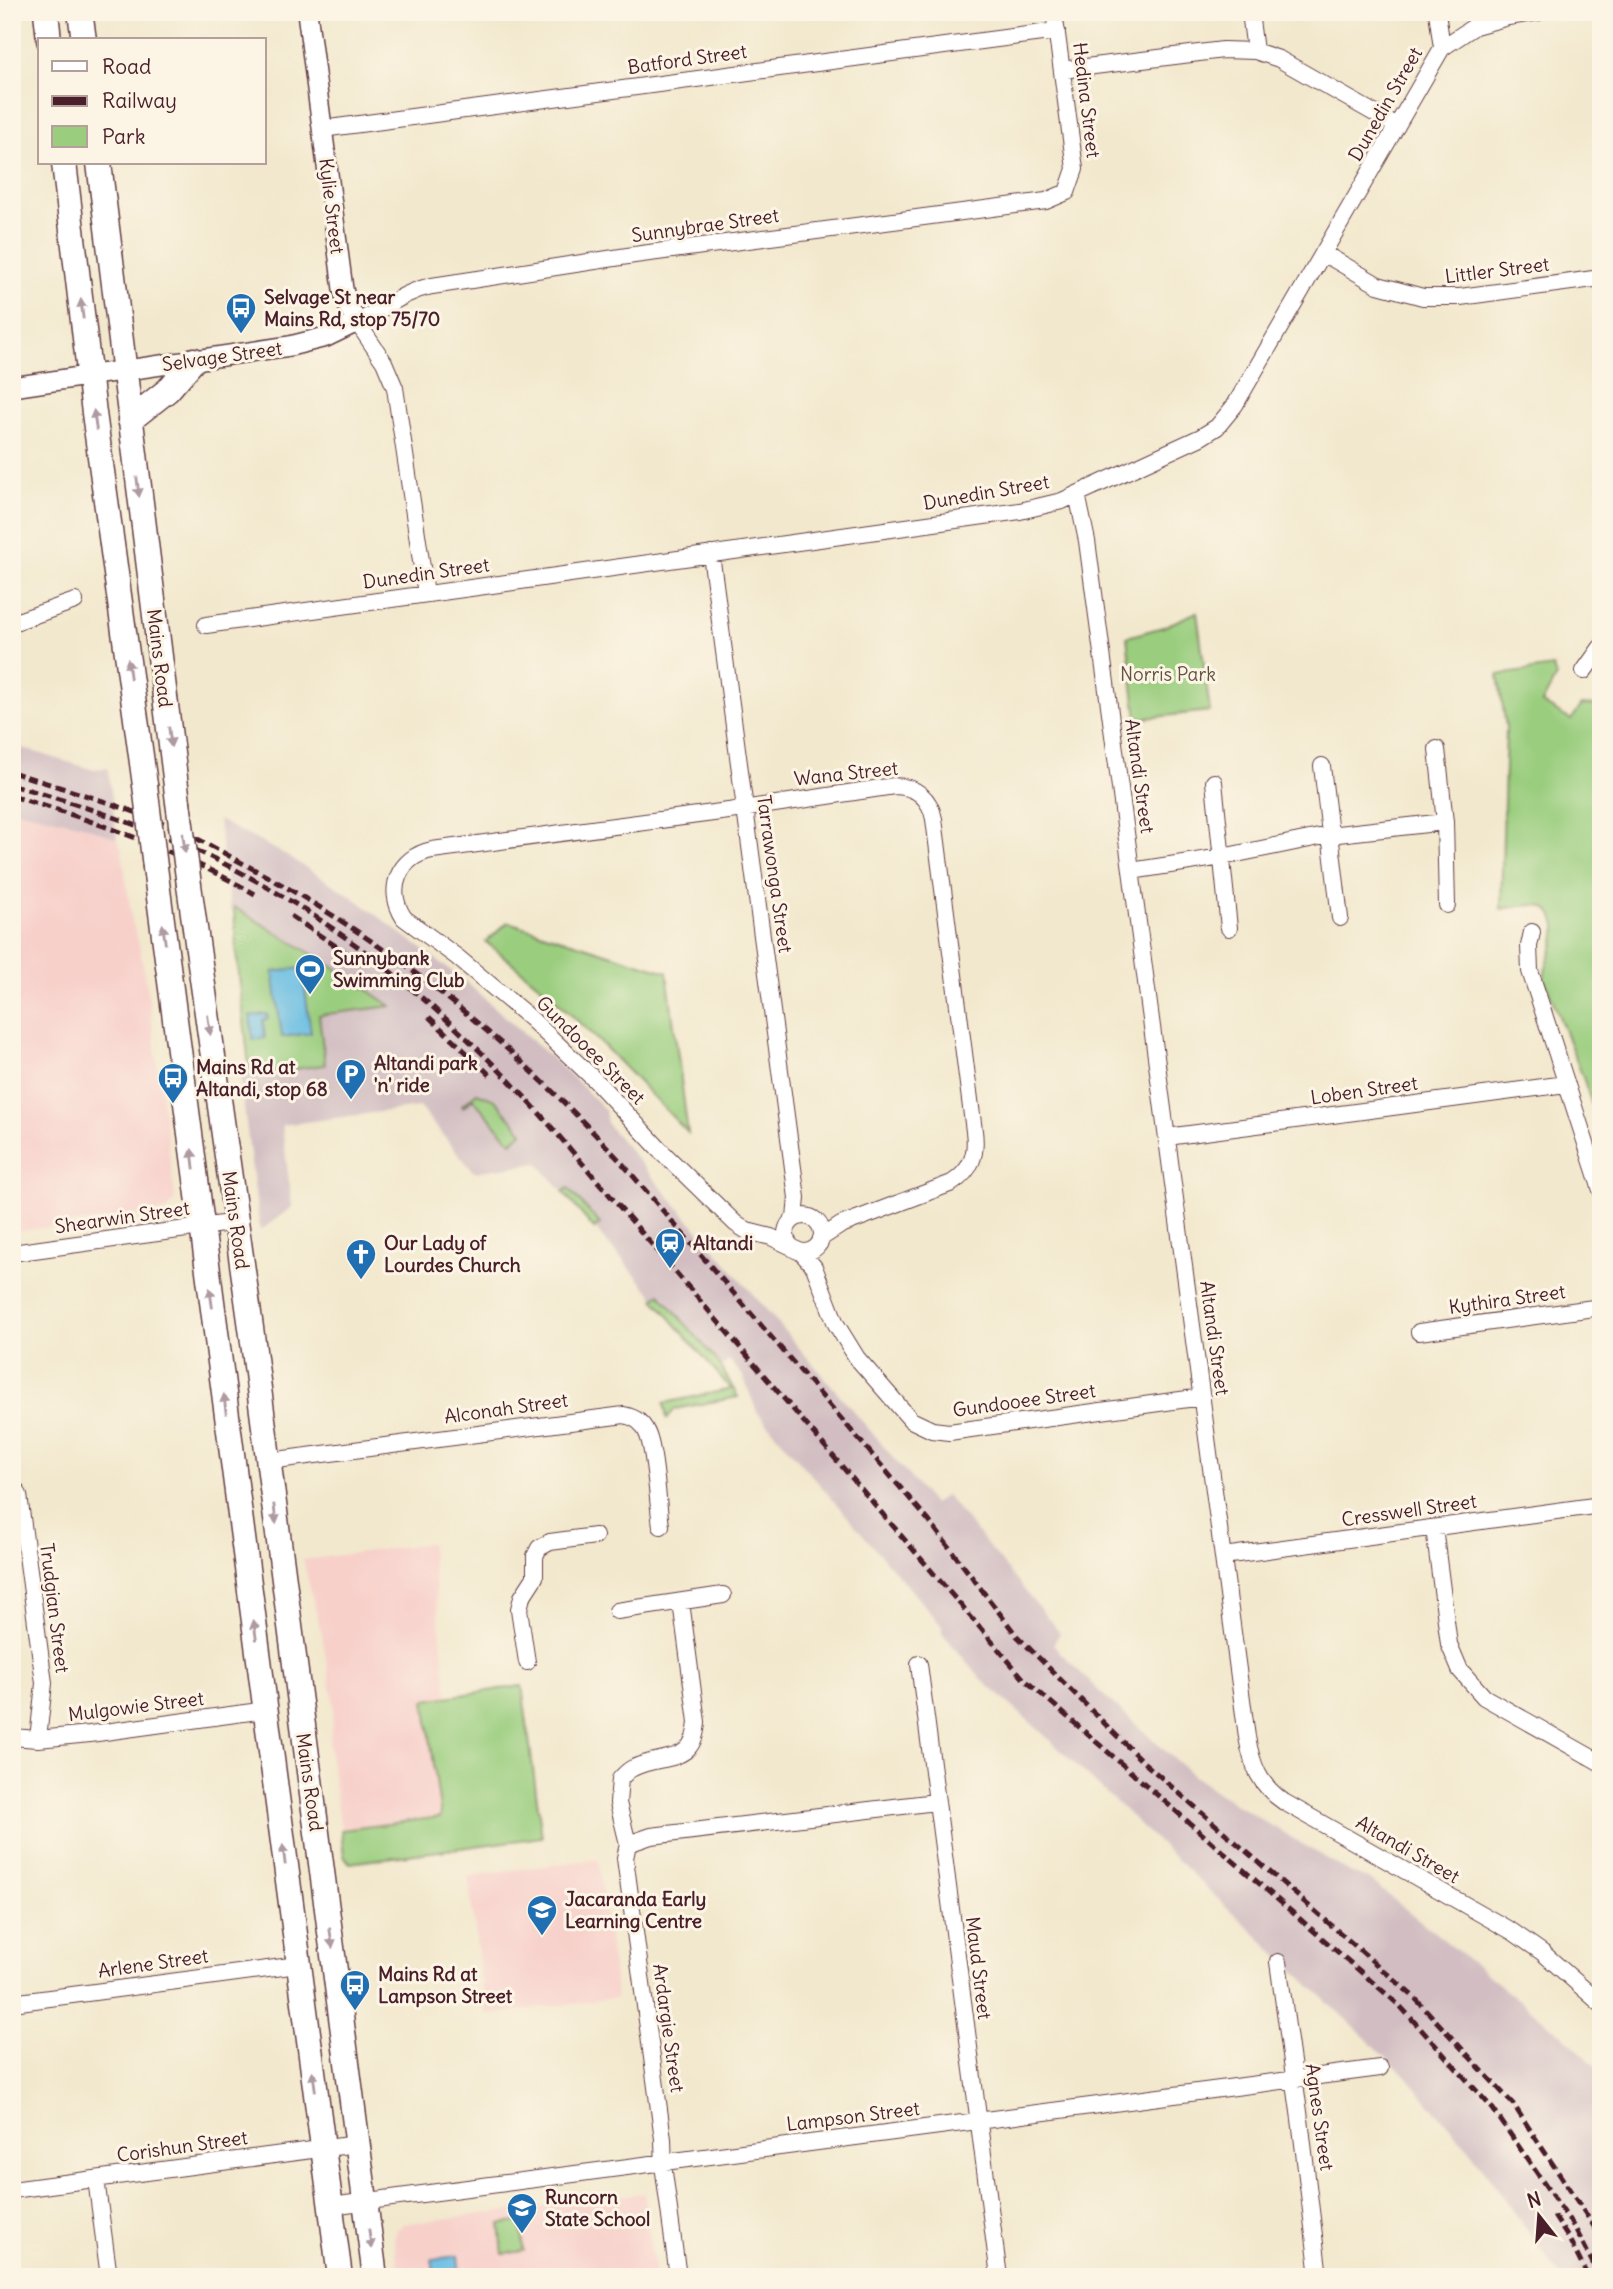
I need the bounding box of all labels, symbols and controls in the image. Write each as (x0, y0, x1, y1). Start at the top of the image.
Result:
legend (38, 38, 266, 164)
street label: Batford Street (626, 39, 748, 79)
street label: Hedina Street (1068, 41, 1106, 159)
street label: Dunedin Street (1343, 43, 1427, 165)
text: Road (102, 53, 151, 80)
text: Railway (102, 87, 177, 114)
text: Park (102, 123, 145, 150)
street label: Kylie Street (314, 157, 350, 255)
street label: Sunnybrae Street (630, 203, 780, 247)
street label: Littler Street (1443, 252, 1551, 288)
place label: Selvage St near Mains Rd, stop 75/70 (264, 285, 440, 331)
bus stop icon: Selvage St near Mains Rd, stop 75/70 (224, 291, 258, 335)
one-way arrow (77, 298, 88, 320)
street label: Selvage Street (160, 336, 284, 376)
one-way arrow (90, 409, 101, 431)
street label: Dunedin Street (921, 469, 1051, 515)
one-way arrow (133, 477, 144, 499)
street label: Dunedin Street (361, 552, 491, 594)
street label: Mains Road (142, 607, 178, 709)
one-way arrow (123, 658, 134, 680)
park label: Norris Park (1120, 662, 1216, 686)
street label: Altandi Street (1120, 717, 1160, 835)
one-way arrow (165, 727, 176, 749)
street label: Wana Street (793, 756, 899, 790)
street label: Tarrawonga Street (752, 794, 798, 954)
one-way arrow (179, 832, 190, 854)
one-way arrow (158, 923, 169, 945)
place label: Sunnybank Swimming Club (333, 946, 465, 992)
sports icon: Sunnybank Swimming Club (293, 952, 327, 996)
street label: Gundooee Street (532, 991, 650, 1109)
one-way arrow (204, 1014, 215, 1036)
place label: Altandi park 'n' ride (374, 1051, 478, 1097)
place label: Mains Rd at Altandi, stop 68 (196, 1055, 328, 1101)
parking icon: Altandi park 'n' ride (334, 1057, 368, 1101)
bus stop icon: Mains Rd at Altandi, stop 68 (156, 1061, 190, 1105)
street label: Loben Street (1309, 1071, 1419, 1109)
one-way arrow (188, 1148, 199, 1170)
street label: Mains Road (217, 1169, 255, 1271)
street label: Shearwin Street (53, 1196, 191, 1238)
station icon: Altandi (653, 1226, 687, 1270)
place label: Our Lady of Lourdes Church (384, 1231, 521, 1277)
place label: Altandi (693, 1231, 753, 1255)
church icon: Our Lady of Lourdes Church (344, 1237, 378, 1281)
street label: Altandi Street (1195, 1279, 1235, 1397)
street label: Kythira Street (1447, 1279, 1567, 1319)
one-way arrow (205, 1287, 216, 1309)
street label: Gundooee Street (951, 1378, 1097, 1422)
street label: Alconah Street (443, 1387, 569, 1429)
one-way arrow (220, 1393, 231, 1415)
street label: Cresswell Street (1340, 1489, 1478, 1531)
one-way arrow (270, 1503, 281, 1525)
street label: Trudgian Street (35, 1542, 75, 1674)
one-way arrow (249, 1618, 260, 1640)
street label: Mulgowie Street (67, 1686, 205, 1726)
street label: Mains Road (291, 1731, 329, 1833)
street label: Altandi Street (1352, 1810, 1464, 1888)
one-way arrow (279, 1844, 290, 1866)
place label: Jacaranda Early Learning Centre (565, 1887, 706, 1933)
school or university icon: Jacaranda Early Learning Centre (525, 1893, 559, 1937)
street label: Maud Street (961, 1915, 997, 2021)
one-way arrow (325, 1927, 336, 1949)
street label: Arlene Street (96, 1943, 210, 1983)
place label: Mains Rd at Lampson Street (378, 1962, 513, 2008)
street label: Ardargie Street (648, 1962, 690, 2094)
bus stop icon: Mains Rd at Lampson Street (338, 1968, 372, 2012)
street label: Agnes Street (1301, 2062, 1339, 2172)
one-way arrow (309, 2070, 320, 2092)
street label: Lampson Street (785, 2096, 921, 2136)
street label: Corishun Street (115, 2125, 249, 2167)
north arrow (1504, 2180, 1574, 2250)
place label: Runcorn State School (545, 2185, 650, 2231)
text: N (1524, 2186, 1544, 2213)
school or university icon: Runcorn State School (505, 2191, 539, 2235)
one-way arrow (365, 2229, 376, 2251)

